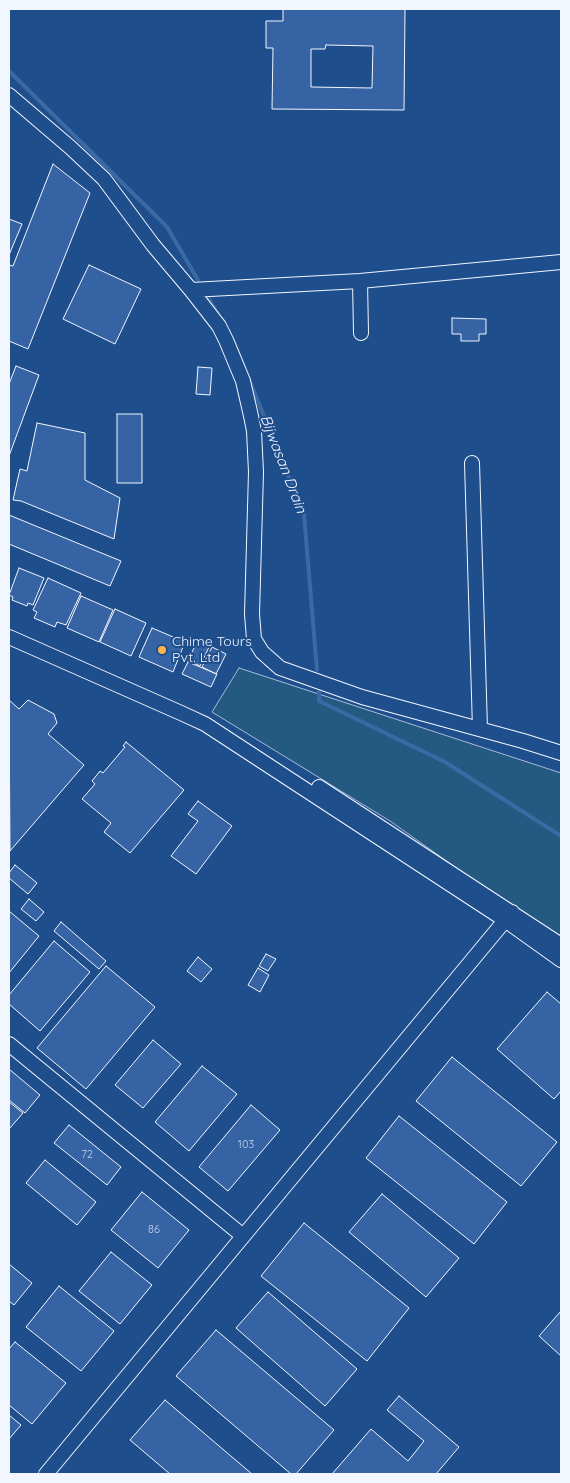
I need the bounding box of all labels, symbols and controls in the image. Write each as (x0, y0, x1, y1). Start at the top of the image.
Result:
water label: Bijwasan Drain (256, 412, 310, 516)
place label: Chime Tours Pvt. Ltd (172, 634, 252, 666)
marker: Chime Tours Pvt. Ltd (156, 644, 168, 656)
house number: 103 (238, 1138, 254, 1152)
house number: 72 (81, 1148, 93, 1162)
house number: 86 (148, 1223, 160, 1237)

